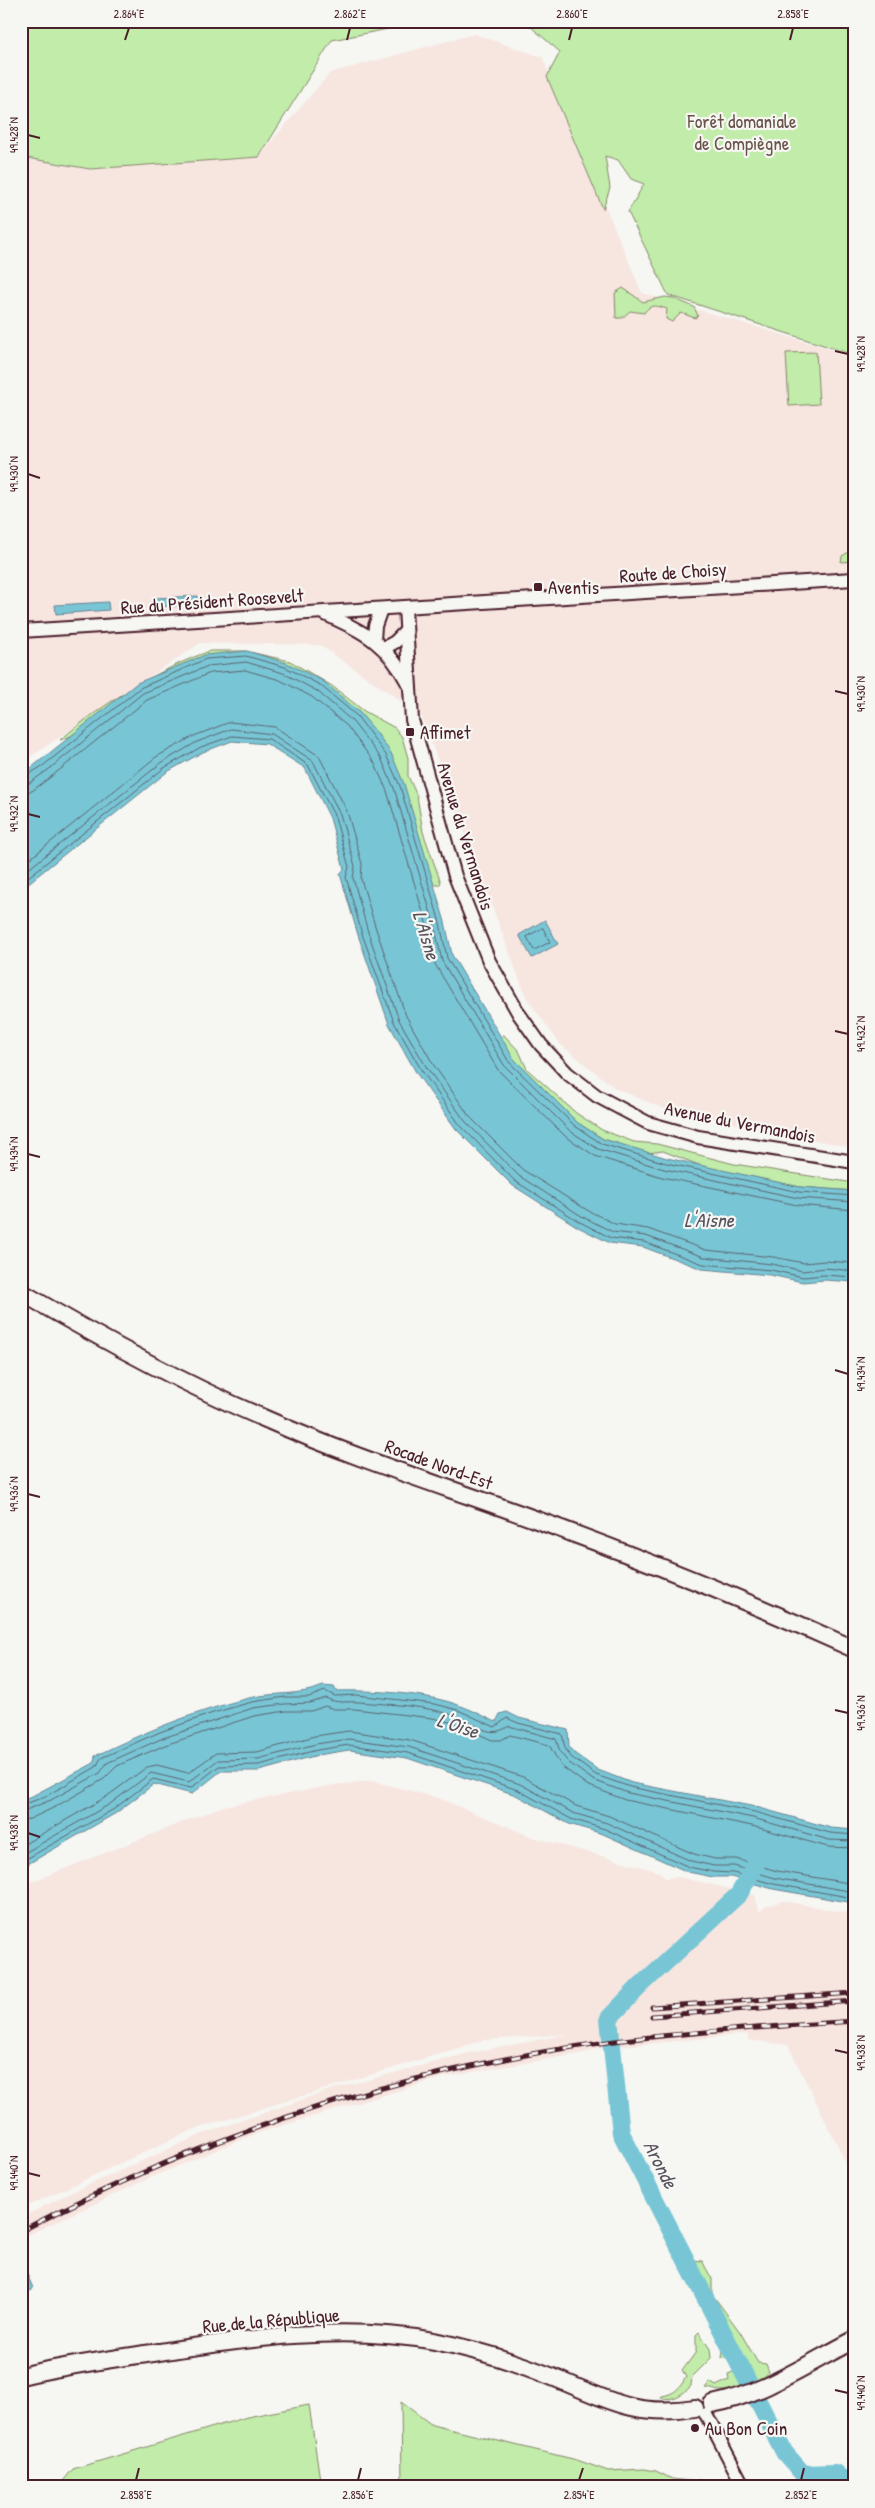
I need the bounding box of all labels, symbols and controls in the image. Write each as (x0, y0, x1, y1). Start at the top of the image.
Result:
text: 2.864°E (114, 5, 145, 22)
text: 2.862°E (334, 5, 367, 22)
text: 2.860°E (556, 5, 589, 22)
text: 2.858°E (777, 5, 810, 22)
park label: Forêt domaniale de Compiègne (687, 108, 797, 156)
text: 49.428°N (5, 117, 22, 153)
text: 49.428°N (852, 336, 869, 372)
text: 49.430°N (5, 456, 22, 492)
street label: Route de Choisy (619, 555, 727, 589)
place label: Aventis (548, 574, 599, 600)
marker: Aventis (532, 581, 544, 593)
street label: Rue du Président Roosevelt (120, 582, 305, 620)
text: 49.430°N (852, 676, 869, 712)
place label: Affimet (420, 719, 471, 745)
marker: Affimet (404, 726, 416, 738)
street label: Avenue du Vermandois (431, 759, 501, 913)
text: 49.432°N (5, 796, 22, 832)
water label: L'Aisne (407, 907, 447, 964)
text: 49.432°N (852, 1016, 869, 1052)
street label: Avenue du Vermandois (662, 1095, 818, 1149)
text: 49.434°N (5, 1136, 22, 1172)
water label: L'Aisne (684, 1206, 735, 1233)
text: 49.434°N (852, 1356, 869, 1392)
street label: Rocade Nord-Est (382, 1432, 497, 1496)
text: 49.436°N (5, 1476, 22, 1512)
text: 49.436°N (852, 1695, 869, 1731)
water label: L'Oise (434, 1706, 483, 1745)
text: 49.438°N (5, 1815, 22, 1851)
text: 49.438°N (852, 2035, 869, 2071)
water label: Aronde (638, 2135, 685, 2193)
text: 49.440°N (5, 2155, 22, 2191)
street label: Rue de la République (201, 2301, 341, 2339)
text: 49.440°N (852, 2375, 869, 2411)
place label: Au Bon Coin (705, 2415, 787, 2441)
marker: Au Bon Coin (689, 2422, 701, 2434)
text: 2.858°E (120, 2486, 153, 2503)
text: 2.856°E (342, 2486, 374, 2503)
text: 2.854°E (563, 2486, 595, 2503)
text: 2.852°E (785, 2486, 818, 2503)

